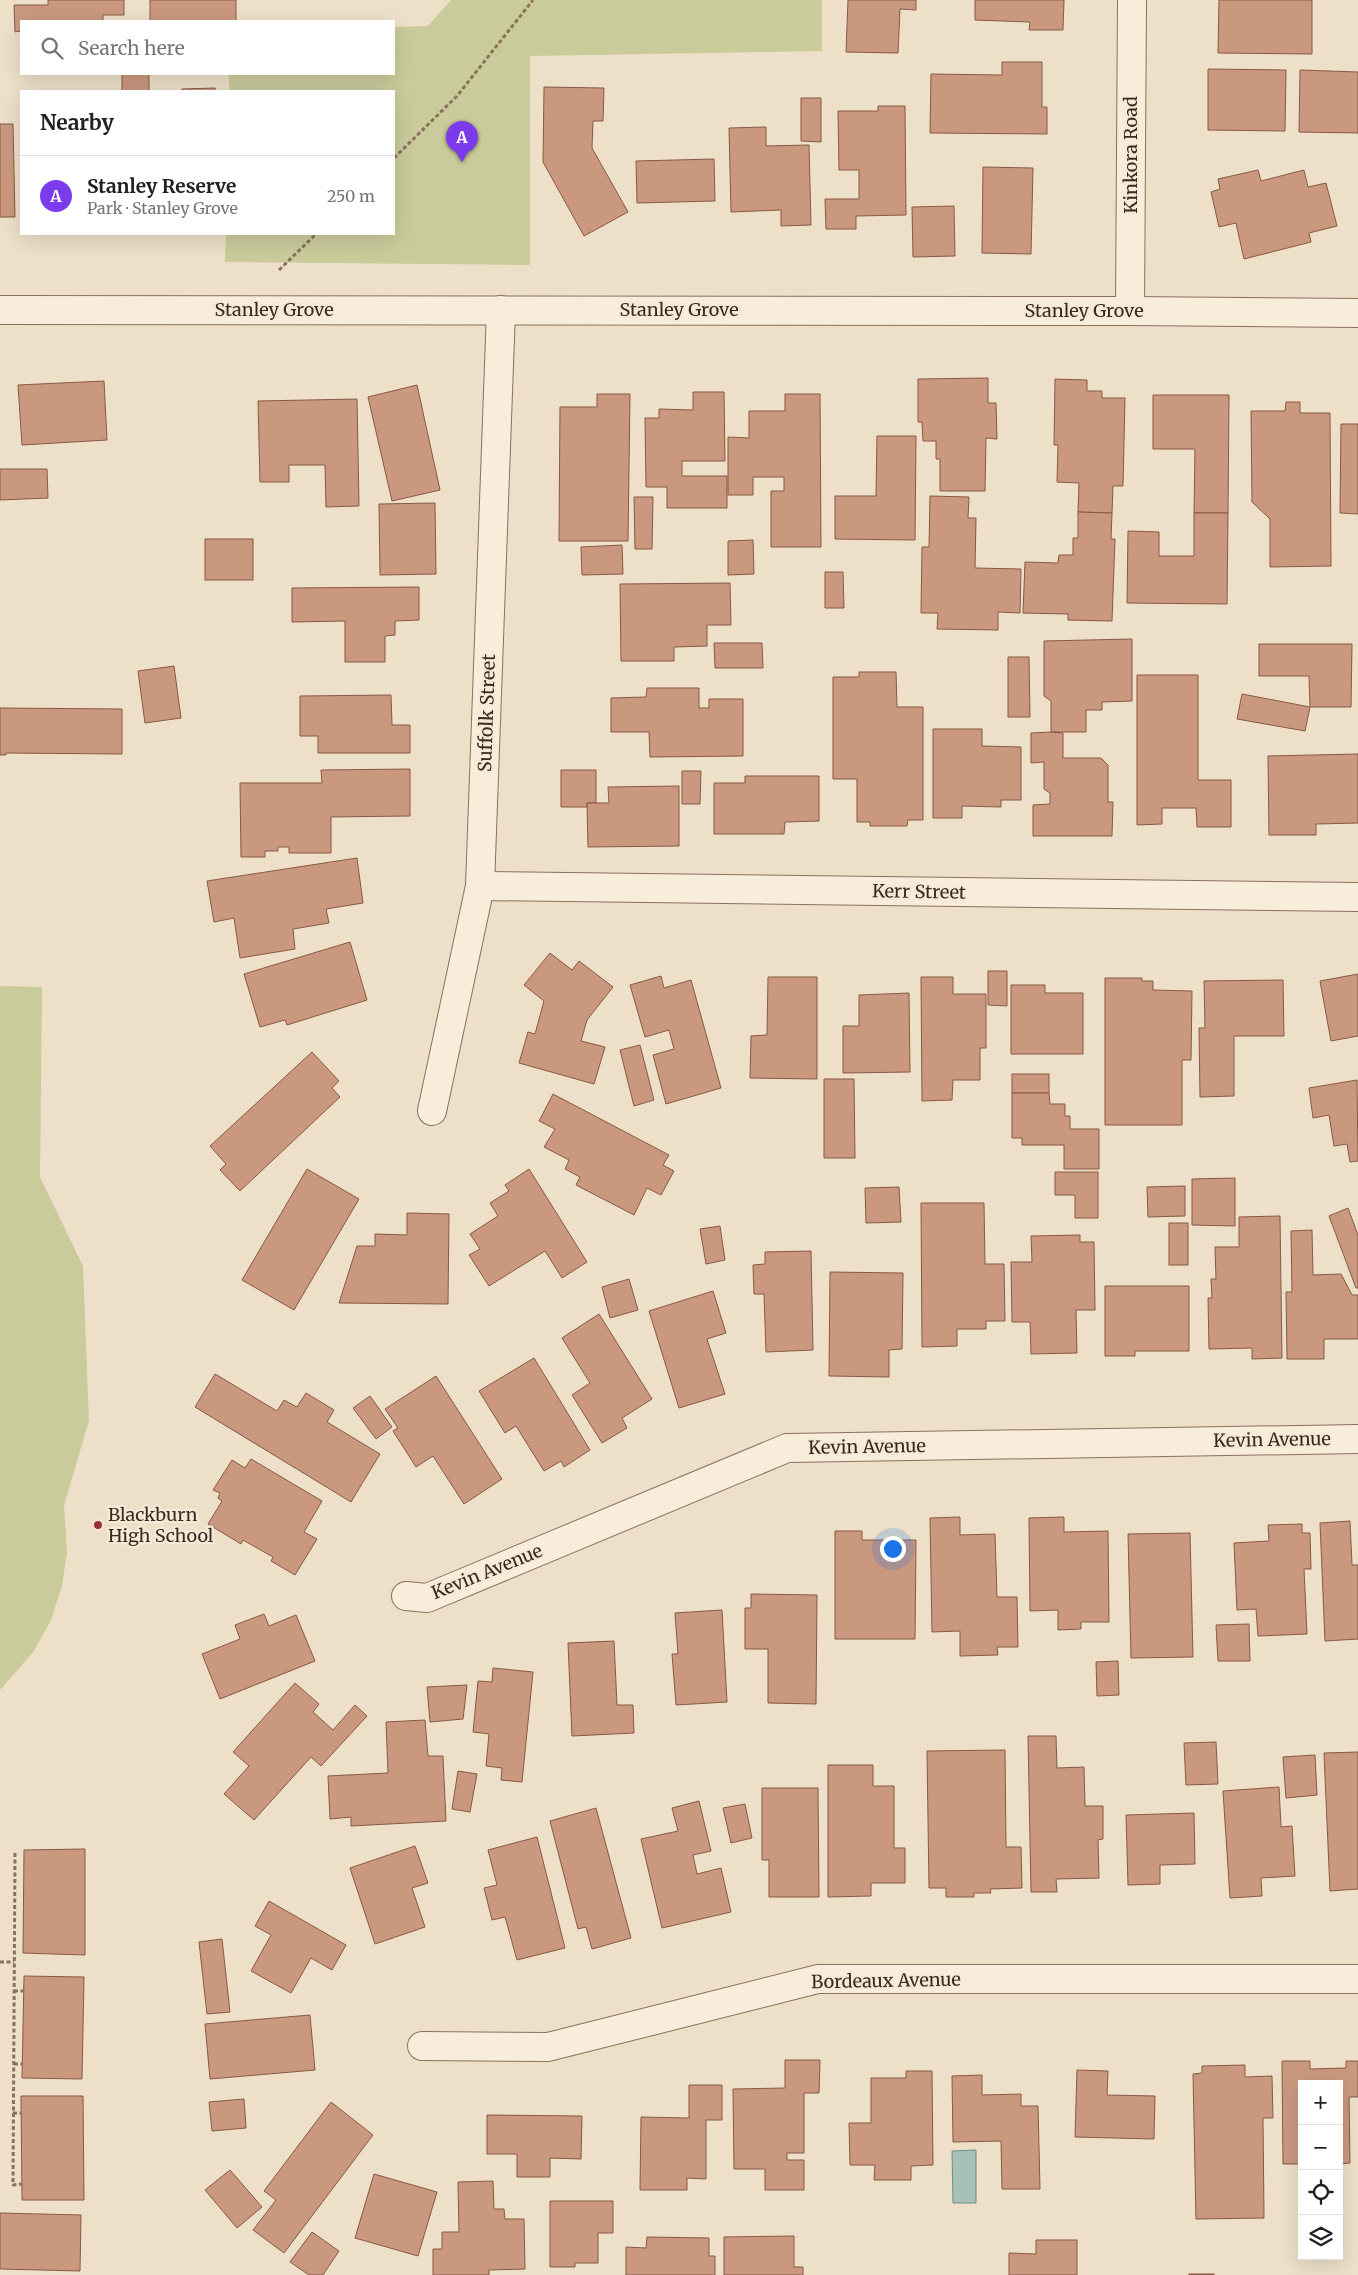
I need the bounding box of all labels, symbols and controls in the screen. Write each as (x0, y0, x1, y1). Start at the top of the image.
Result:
search box (20, 20, 395, 75)
icon: search (38, 34, 66, 62)
text: Search here (78, 36, 185, 60)
street label: Kinkora Road (1119, 96, 1142, 214)
text: Nearby (40, 109, 114, 136)
pin: A (446, 121, 478, 162)
text: Stanley Reserve (87, 174, 236, 198)
text: A (50, 186, 62, 206)
text: 250 m (327, 186, 375, 206)
text: Park · Stanley Grove (87, 198, 238, 218)
street label: Stanley Grove (214, 298, 334, 321)
street label: Stanley Grove (619, 298, 739, 321)
street label: Stanley Grove (1024, 299, 1144, 322)
street label: Suffolk Street (473, 653, 500, 773)
street label: Kerr Street (872, 879, 966, 904)
street label: Kevin Avenue (1213, 1427, 1331, 1452)
street label: Kevin Avenue (808, 1434, 926, 1459)
place label: Blackburn High School (108, 1503, 214, 1547)
marker: Blackburn High School (92, 1519, 104, 1531)
your location (880, 1536, 906, 1562)
street label: Kevin Avenue (428, 1539, 546, 1604)
street label: Bordeaux Avenue (811, 1968, 961, 1993)
map controls (1298, 2080, 1343, 2260)
button: + (1298, 2080, 1343, 2125)
button: − (1298, 2125, 1343, 2170)
button: locate (1298, 2170, 1343, 2215)
button: layers (1298, 2215, 1343, 2260)

